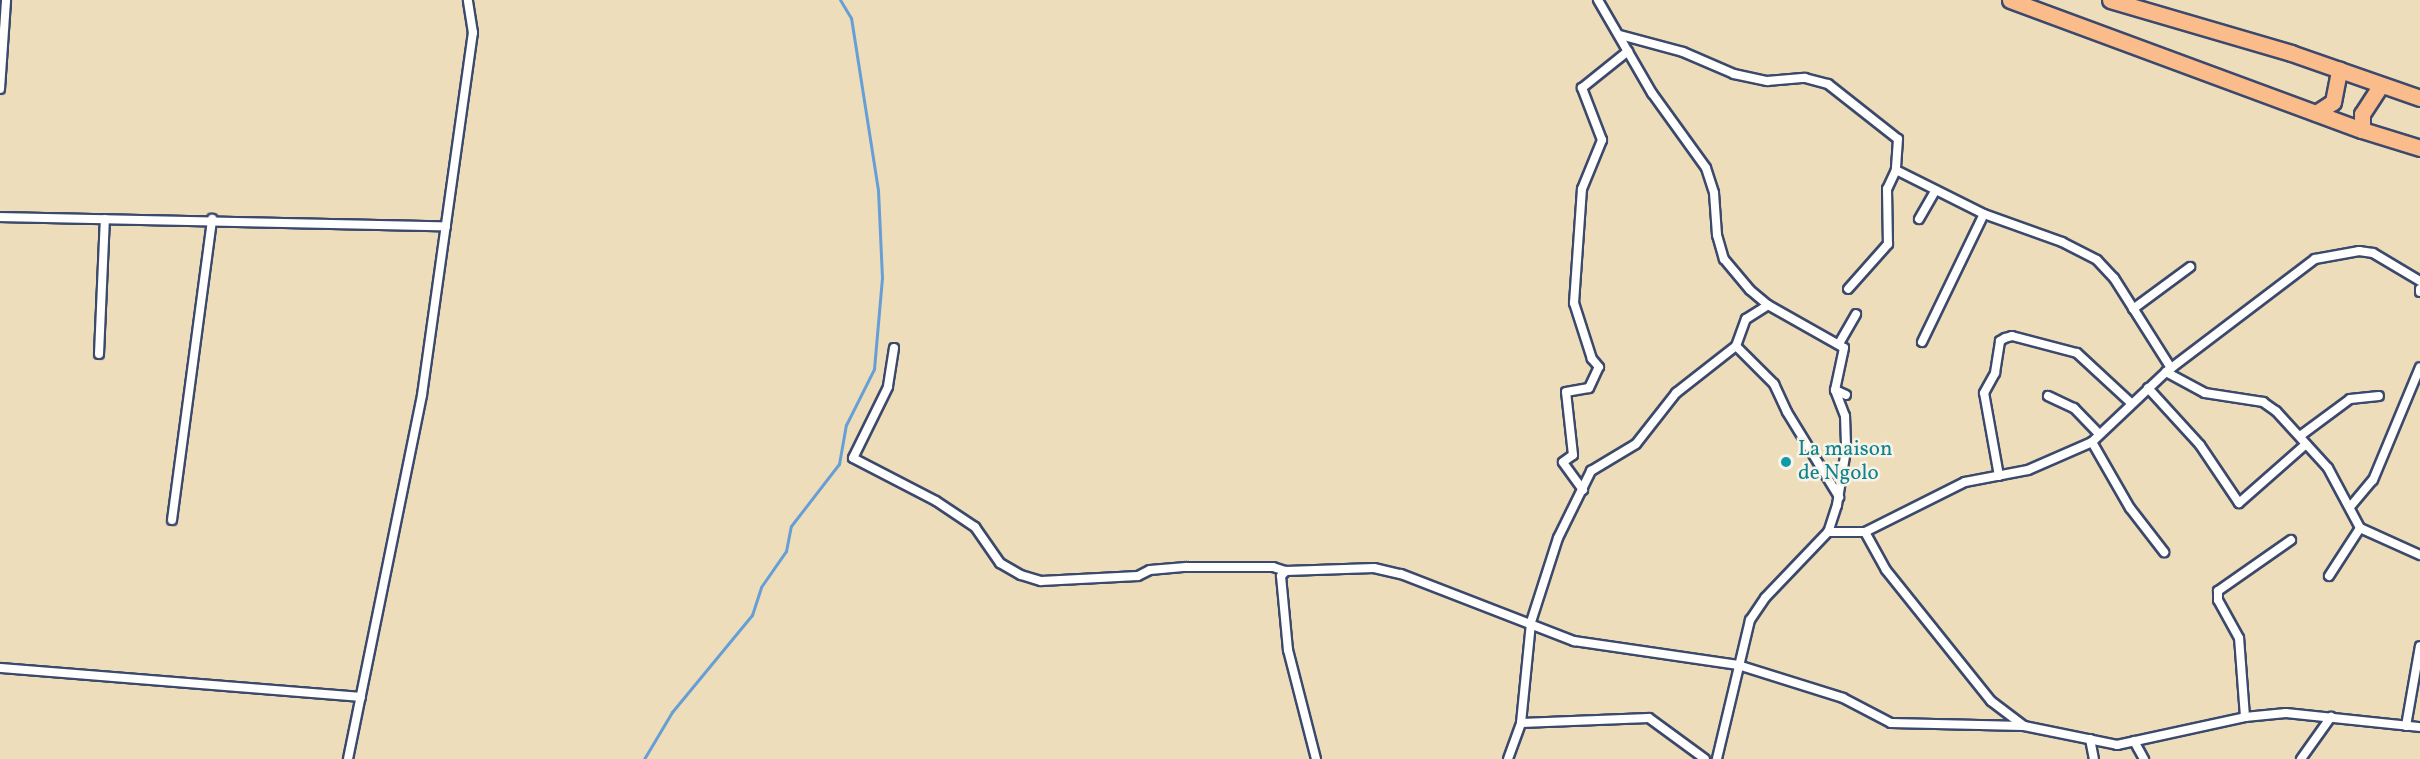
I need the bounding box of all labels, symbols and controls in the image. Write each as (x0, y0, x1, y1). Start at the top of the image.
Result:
place label: La maison de Ngolo (1798, 437, 1892, 487)
marker: La maison de Ngolo (1779, 455, 1793, 469)

